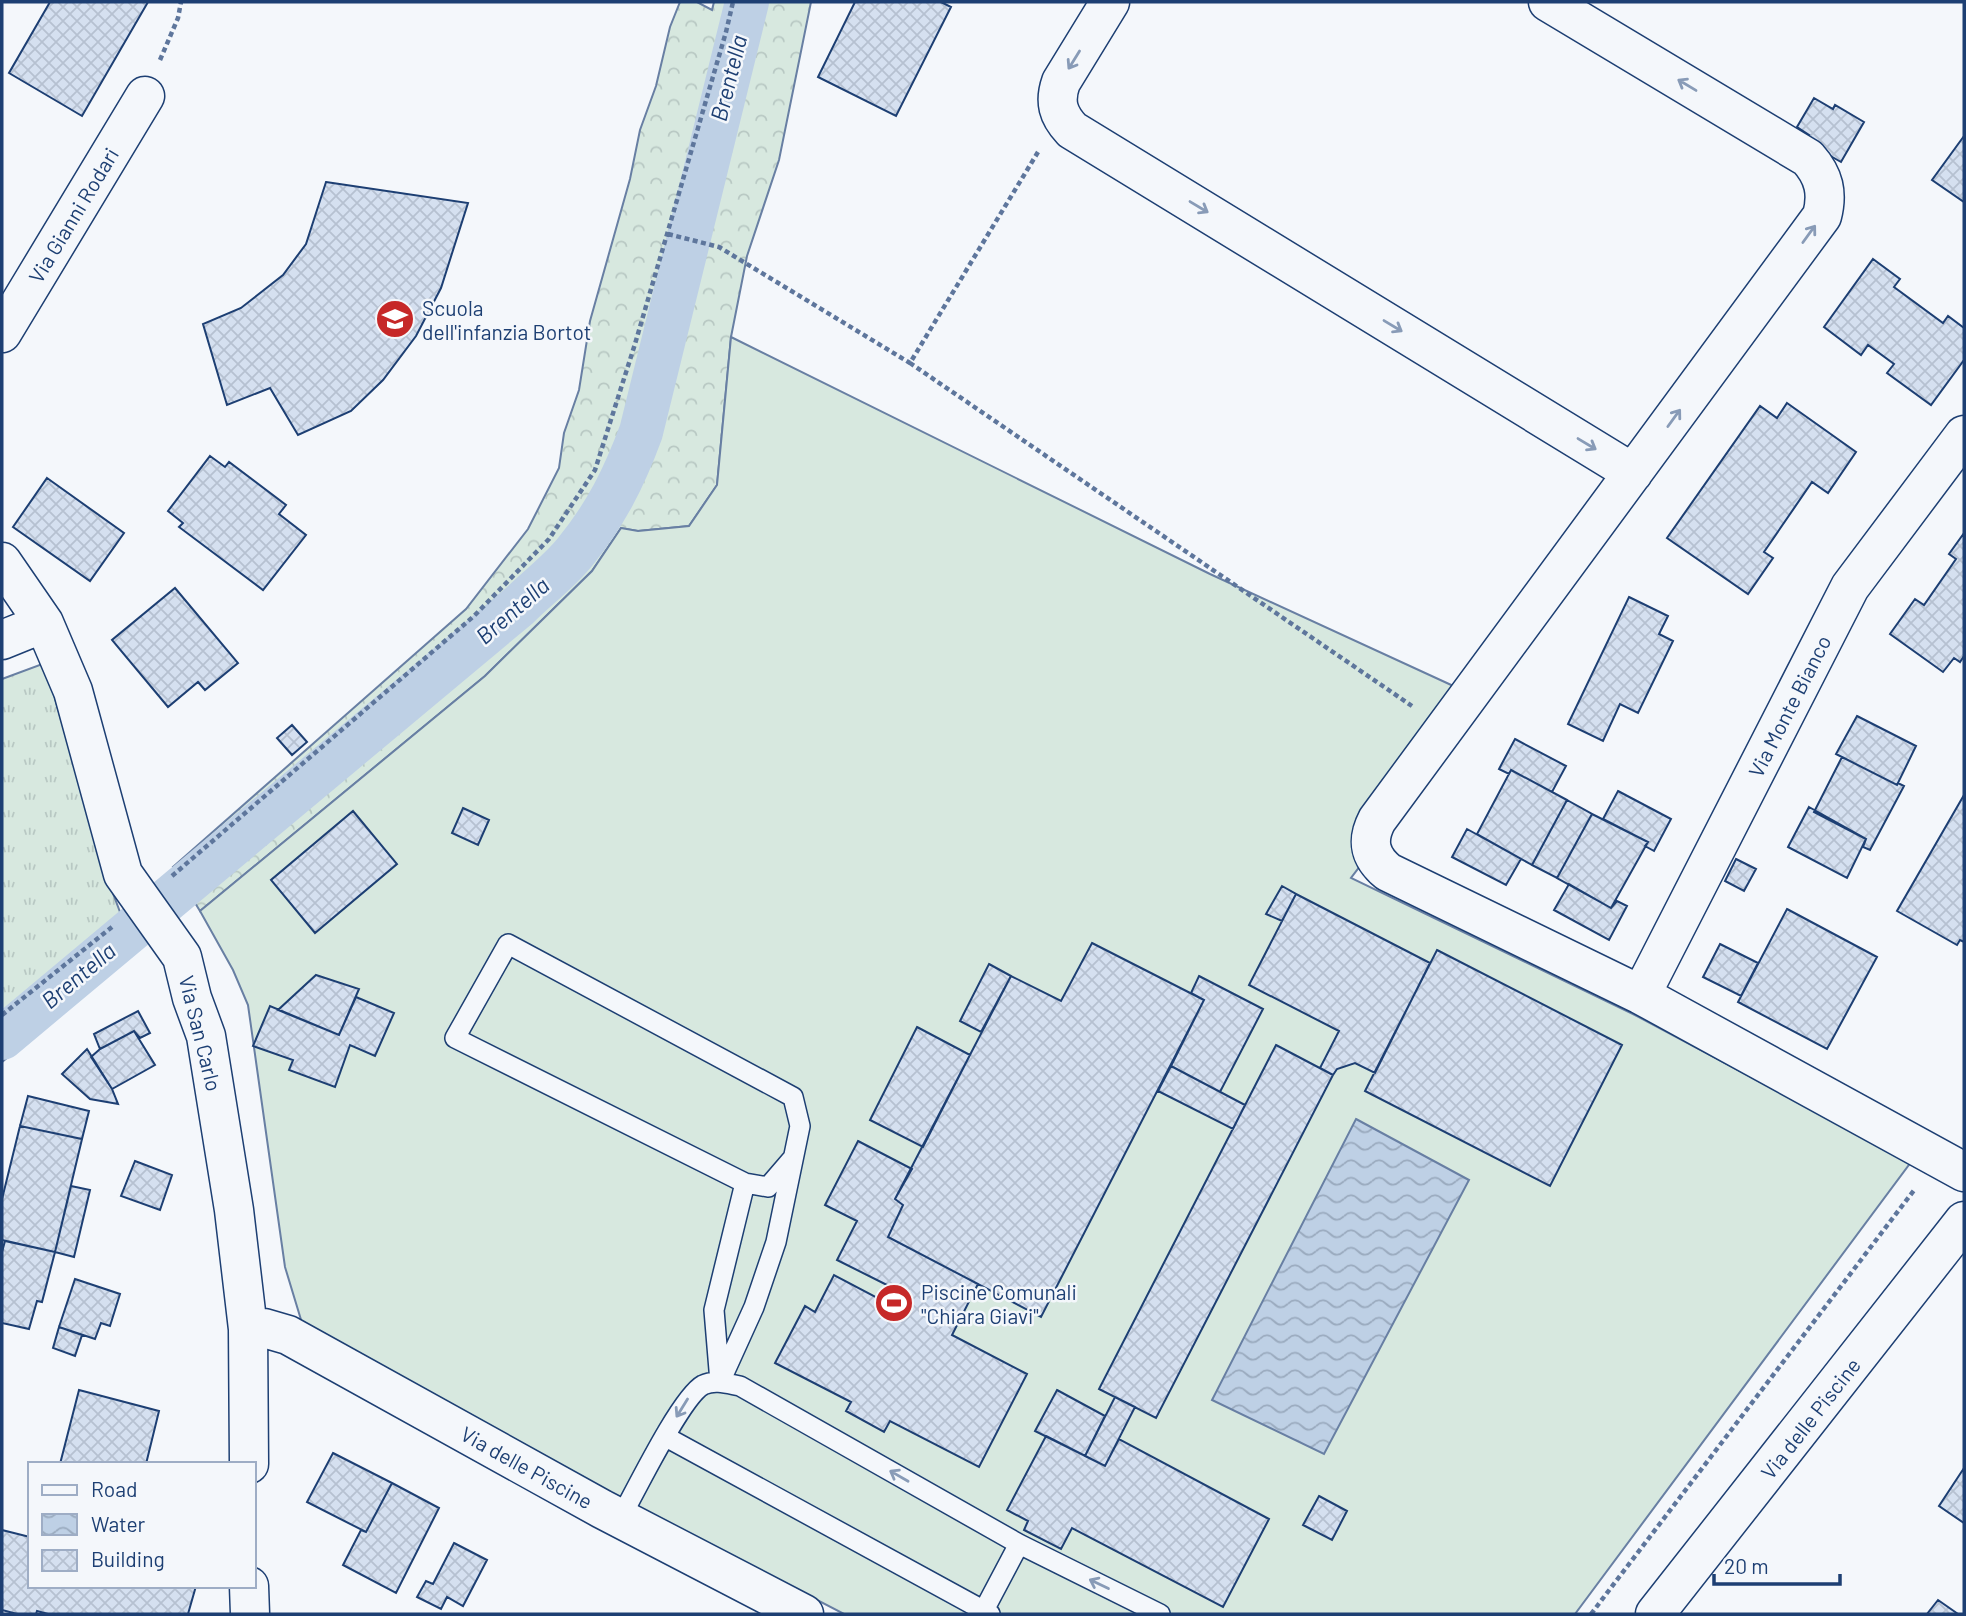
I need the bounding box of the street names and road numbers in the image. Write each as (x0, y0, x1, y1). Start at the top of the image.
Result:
street label: Via Gianni Rodari (23, 143, 123, 287)
street label: Via Monte Bianco (1742, 631, 1836, 781)
street label: Via San Carlo (175, 973, 227, 1093)
street label: Via delle Piscine (1755, 1352, 1865, 1484)
street label: Via delle Piscine (457, 1420, 597, 1514)

